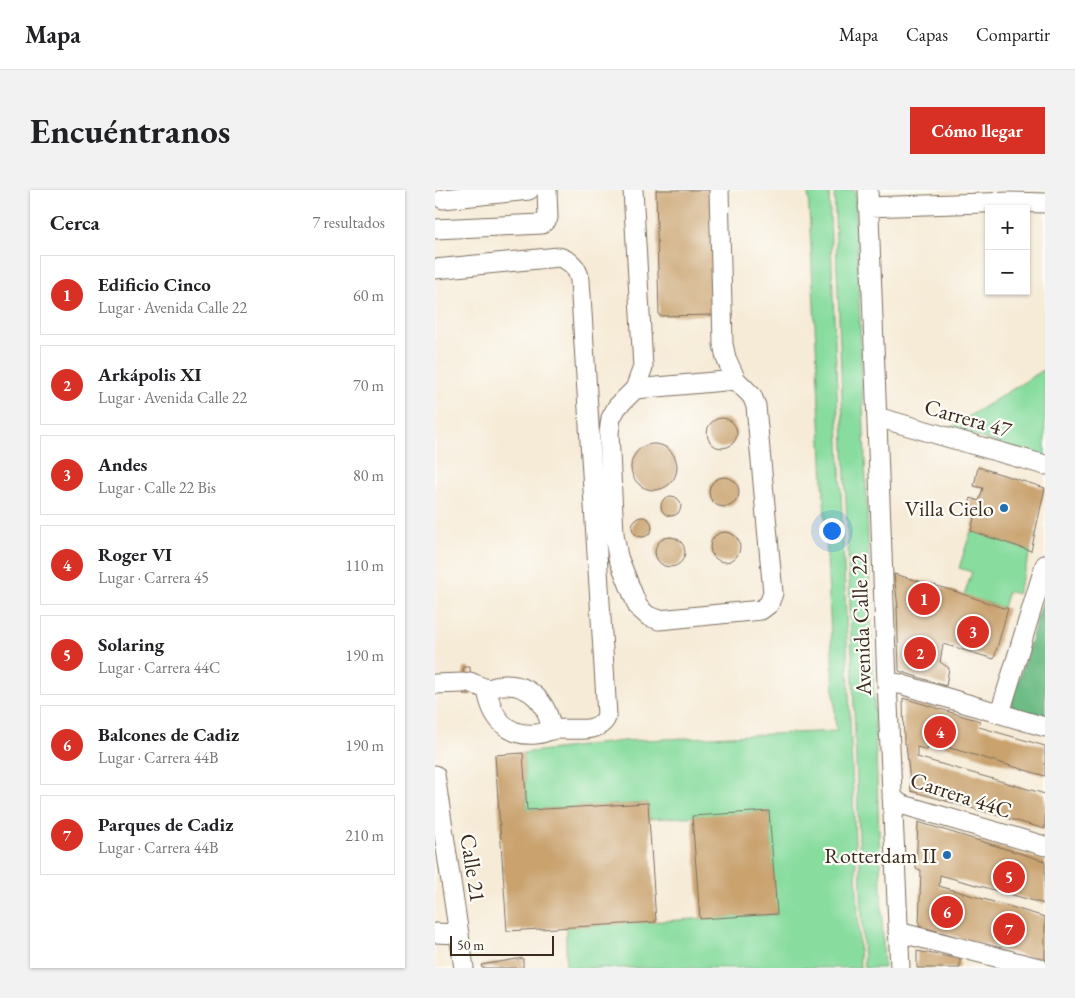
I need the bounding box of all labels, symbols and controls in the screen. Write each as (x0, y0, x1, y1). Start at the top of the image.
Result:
text: Mapa (25, 19, 81, 50)
text: Mapa (839, 23, 878, 46)
text: Capas (906, 23, 948, 46)
text: Compartir (976, 23, 1050, 46)
button: Cómo llegar (910, 107, 1045, 154)
text: Encuéntranos (30, 108, 230, 153)
map controls (985, 205, 1030, 295)
button: + (985, 205, 1030, 250)
text: Cerca (50, 209, 100, 236)
text: 7 resultados (313, 212, 385, 233)
button: − (985, 250, 1030, 295)
text: Edificio Cinco (98, 272, 211, 297)
text: 1 (63, 285, 71, 306)
text: 60 m (353, 285, 384, 306)
text: Lugar · Avenida Calle 22 (98, 297, 247, 318)
text: Arkápolis XI (98, 362, 202, 387)
text: 2 (63, 375, 71, 396)
text: 70 m (353, 375, 384, 396)
text: Lugar · Avenida Calle 22 (98, 387, 247, 408)
street label: Carrera 47 (921, 392, 1015, 444)
text: Andes (98, 452, 147, 477)
text: 3 (63, 465, 71, 486)
text: 80 m (353, 465, 384, 486)
text: Lugar · Calle 22 Bis (98, 477, 216, 498)
place label: Villa Cielo (905, 494, 994, 523)
marker: Villa Cielo (998, 502, 1010, 514)
your location (819, 518, 845, 544)
text: Roger VI (98, 542, 172, 567)
street label: Avenida Calle 22 (844, 553, 878, 697)
text: 4 (63, 555, 71, 576)
text: 110 m (345, 555, 384, 576)
text: Lugar · Carrera 45 (98, 567, 209, 588)
pin: 1 (908, 580, 940, 618)
pin: 3 (957, 613, 989, 651)
text: Solaring (98, 632, 164, 657)
pin: 2 (904, 634, 936, 672)
text: 5 (63, 645, 71, 666)
text: 190 m (345, 645, 384, 666)
text: Lugar · Carrera 44C (98, 657, 220, 678)
pin: 4 (924, 713, 956, 751)
text: Balcones de Cadiz (98, 722, 239, 747)
text: 6 (63, 735, 71, 756)
text: 190 m (345, 735, 384, 756)
text: Lugar · Carrera 44B (98, 747, 218, 768)
street label: Carrera 44C (907, 765, 1015, 825)
text: Parques de Cadiz (98, 812, 234, 837)
text: 7 (63, 825, 71, 846)
text: 210 m (345, 825, 384, 846)
street label: Calle 21 (453, 832, 493, 904)
text: Lugar · Carrera 44B (98, 837, 218, 858)
place label: Rotterdam II (824, 841, 938, 870)
marker: Rotterdam II (941, 849, 953, 861)
pin: 5 (993, 858, 1025, 896)
pin: 6 (931, 893, 963, 931)
pin: 7 (993, 910, 1025, 948)
scale bar (450, 933, 554, 956)
text: 50 m (457, 936, 484, 954)

